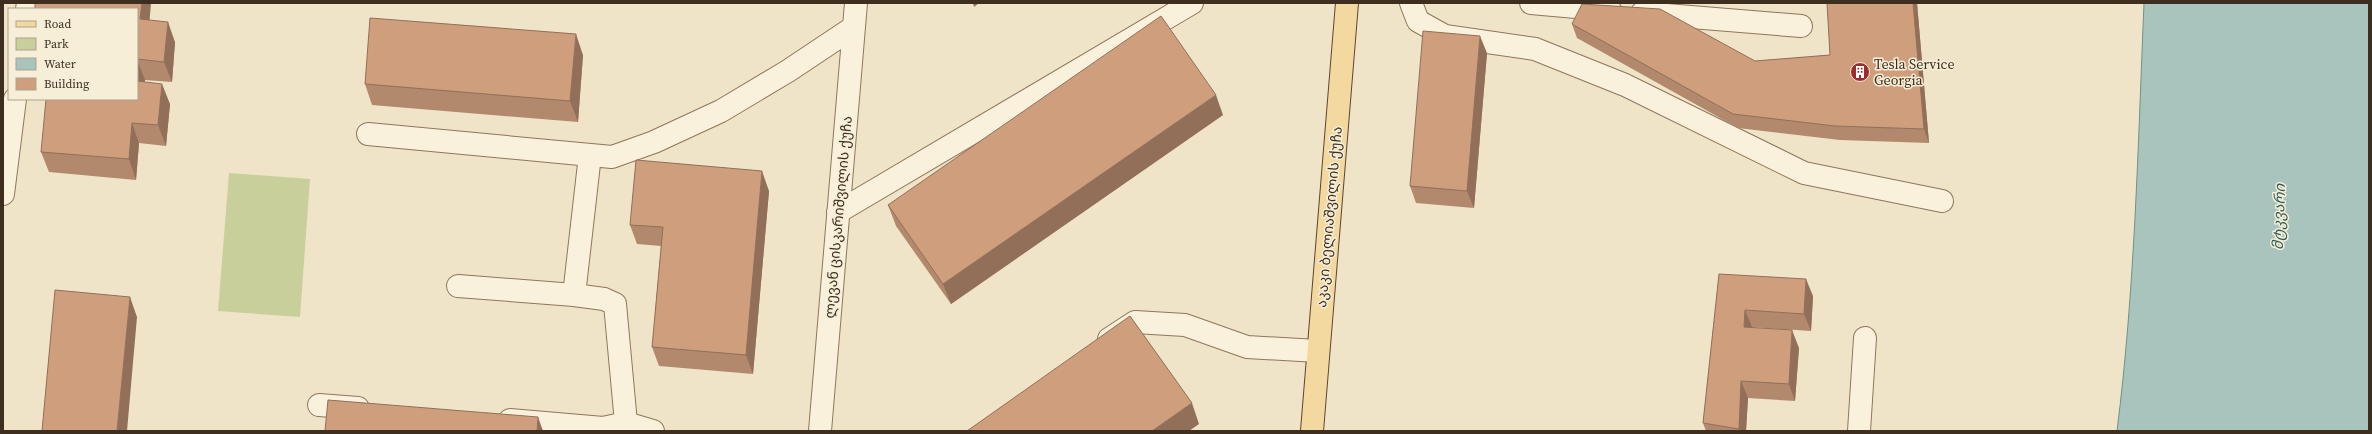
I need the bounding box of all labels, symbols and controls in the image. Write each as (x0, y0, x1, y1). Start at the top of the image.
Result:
legend (8, 8, 138, 100)
text: Road (44, 16, 71, 32)
text: Park (44, 36, 69, 52)
place label: Tesla Service Georgia (1874, 54, 1955, 90)
text: Water (44, 56, 76, 72)
building icon: Tesla Service Georgia (1849, 61, 1871, 83)
text: Building (44, 76, 89, 92)
street label: ლევან ცისკარიშვილის ქუჩა (819, 115, 857, 319)
street label: აკაკი ბელიაშვილის ქუჩა (1311, 125, 1347, 309)
water label: მტკვარი (2267, 182, 2290, 250)

